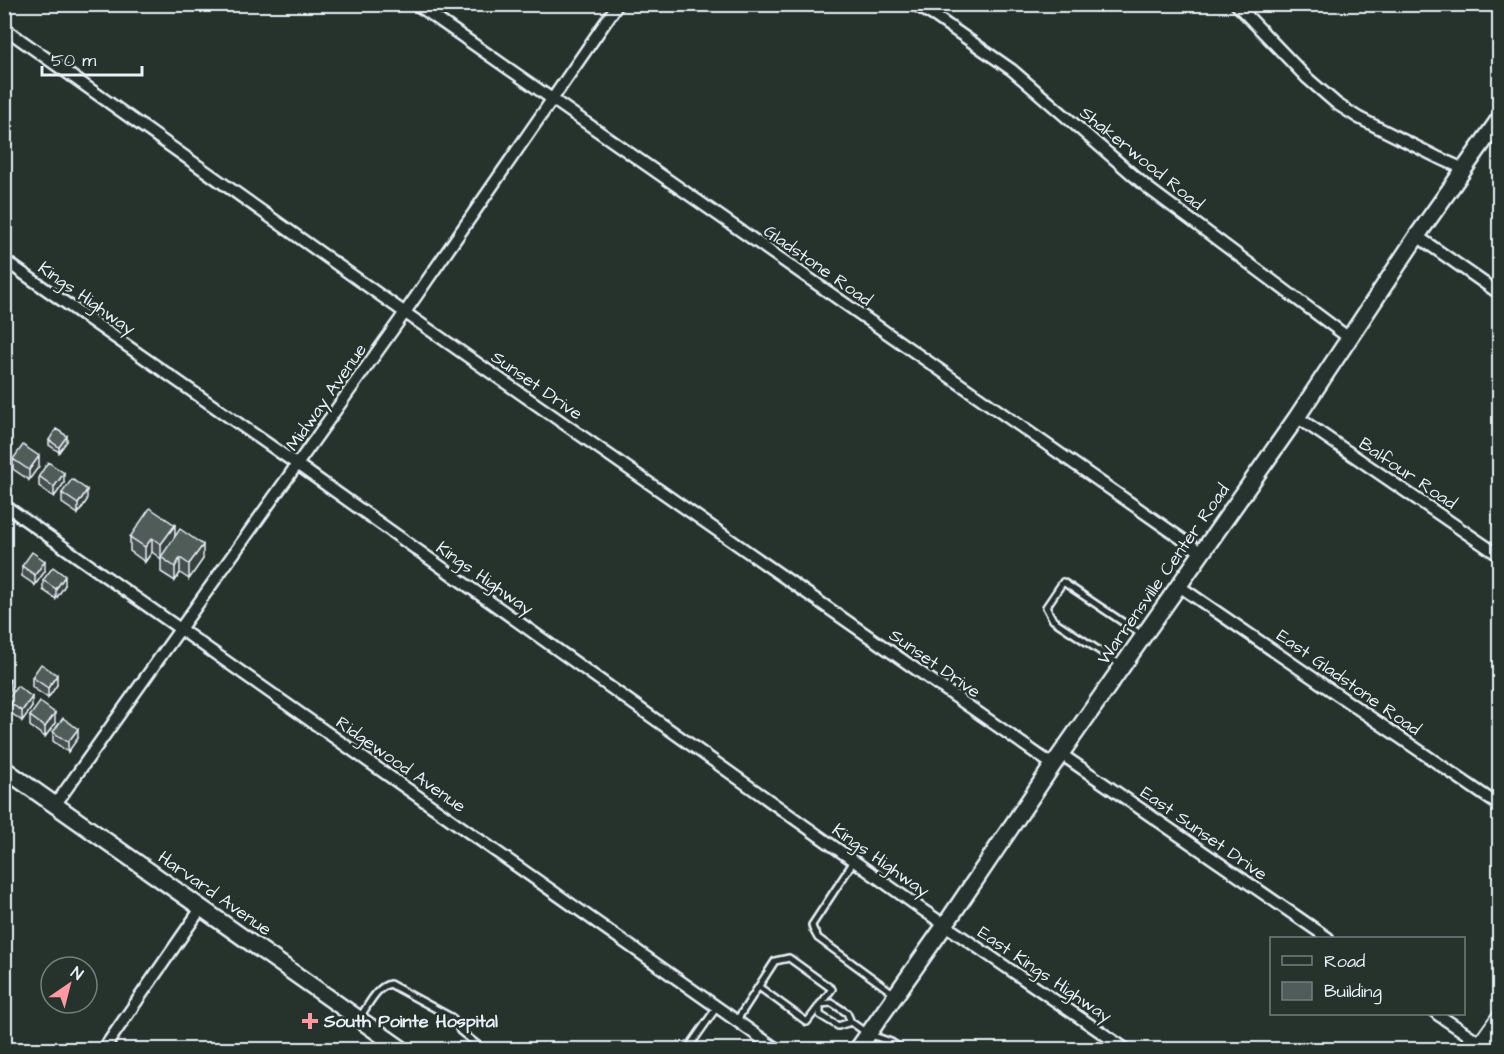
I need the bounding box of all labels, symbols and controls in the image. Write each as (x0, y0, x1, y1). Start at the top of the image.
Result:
scale bar (42, 39, 142, 77)
text: 50 m (51, 48, 96, 73)
street label: Shakerwood Road (1074, 101, 1209, 216)
street label: Gladstone Road (758, 219, 877, 312)
street label: Kings Highway (32, 256, 140, 342)
street label: Midway Avenue (280, 338, 374, 457)
street label: Sunset Drive (486, 345, 588, 426)
street label: Balfour Road (1354, 431, 1462, 515)
street label: Warrensville Center Road (1091, 479, 1235, 670)
street label: Kings Highway (430, 536, 538, 622)
street label: Sunset Drive (884, 623, 986, 704)
street label: East Gladstone Road (1272, 623, 1426, 742)
street label: Ridgewood Avenue (330, 710, 471, 820)
street label: East Sunset Drive (1135, 780, 1272, 887)
street label: Kings Highway (826, 818, 934, 904)
street label: Harvard Avenue (153, 845, 277, 942)
street label: East Kings Highway (972, 920, 1117, 1030)
legend (1270, 937, 1465, 1015)
text: Road (1324, 949, 1365, 974)
north arrow (39, 955, 99, 1015)
text: N (67, 962, 87, 985)
text: Building (1324, 979, 1382, 1005)
place label: South Pointe Hospital (323, 1009, 498, 1034)
marker: South Pointe Hospital (301, 1012, 319, 1030)

